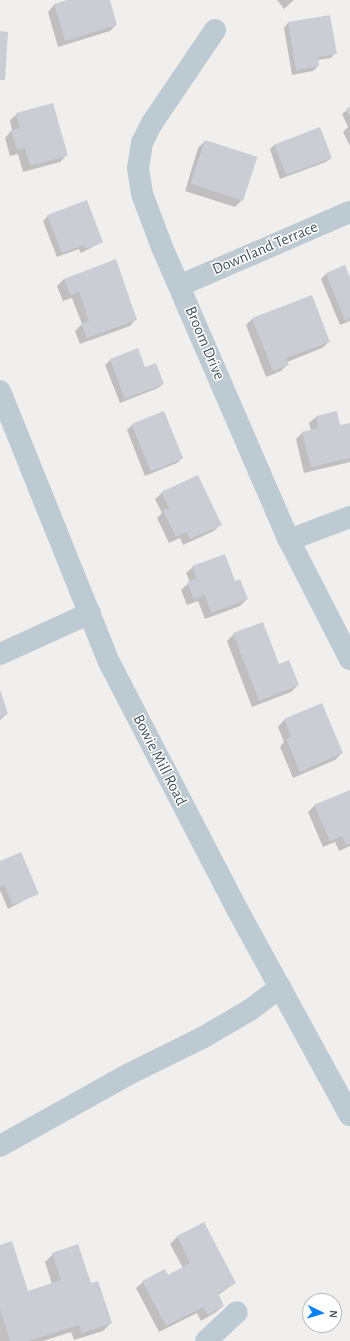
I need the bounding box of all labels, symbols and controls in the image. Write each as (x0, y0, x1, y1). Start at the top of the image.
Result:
street label: Downland Terrace (209, 217, 321, 279)
street label: Broom Drive (181, 303, 229, 383)
street label: Bowie Mill Road (129, 711, 191, 809)
north arrow (302, 1293, 342, 1333)
text: N (328, 1310, 339, 1318)

